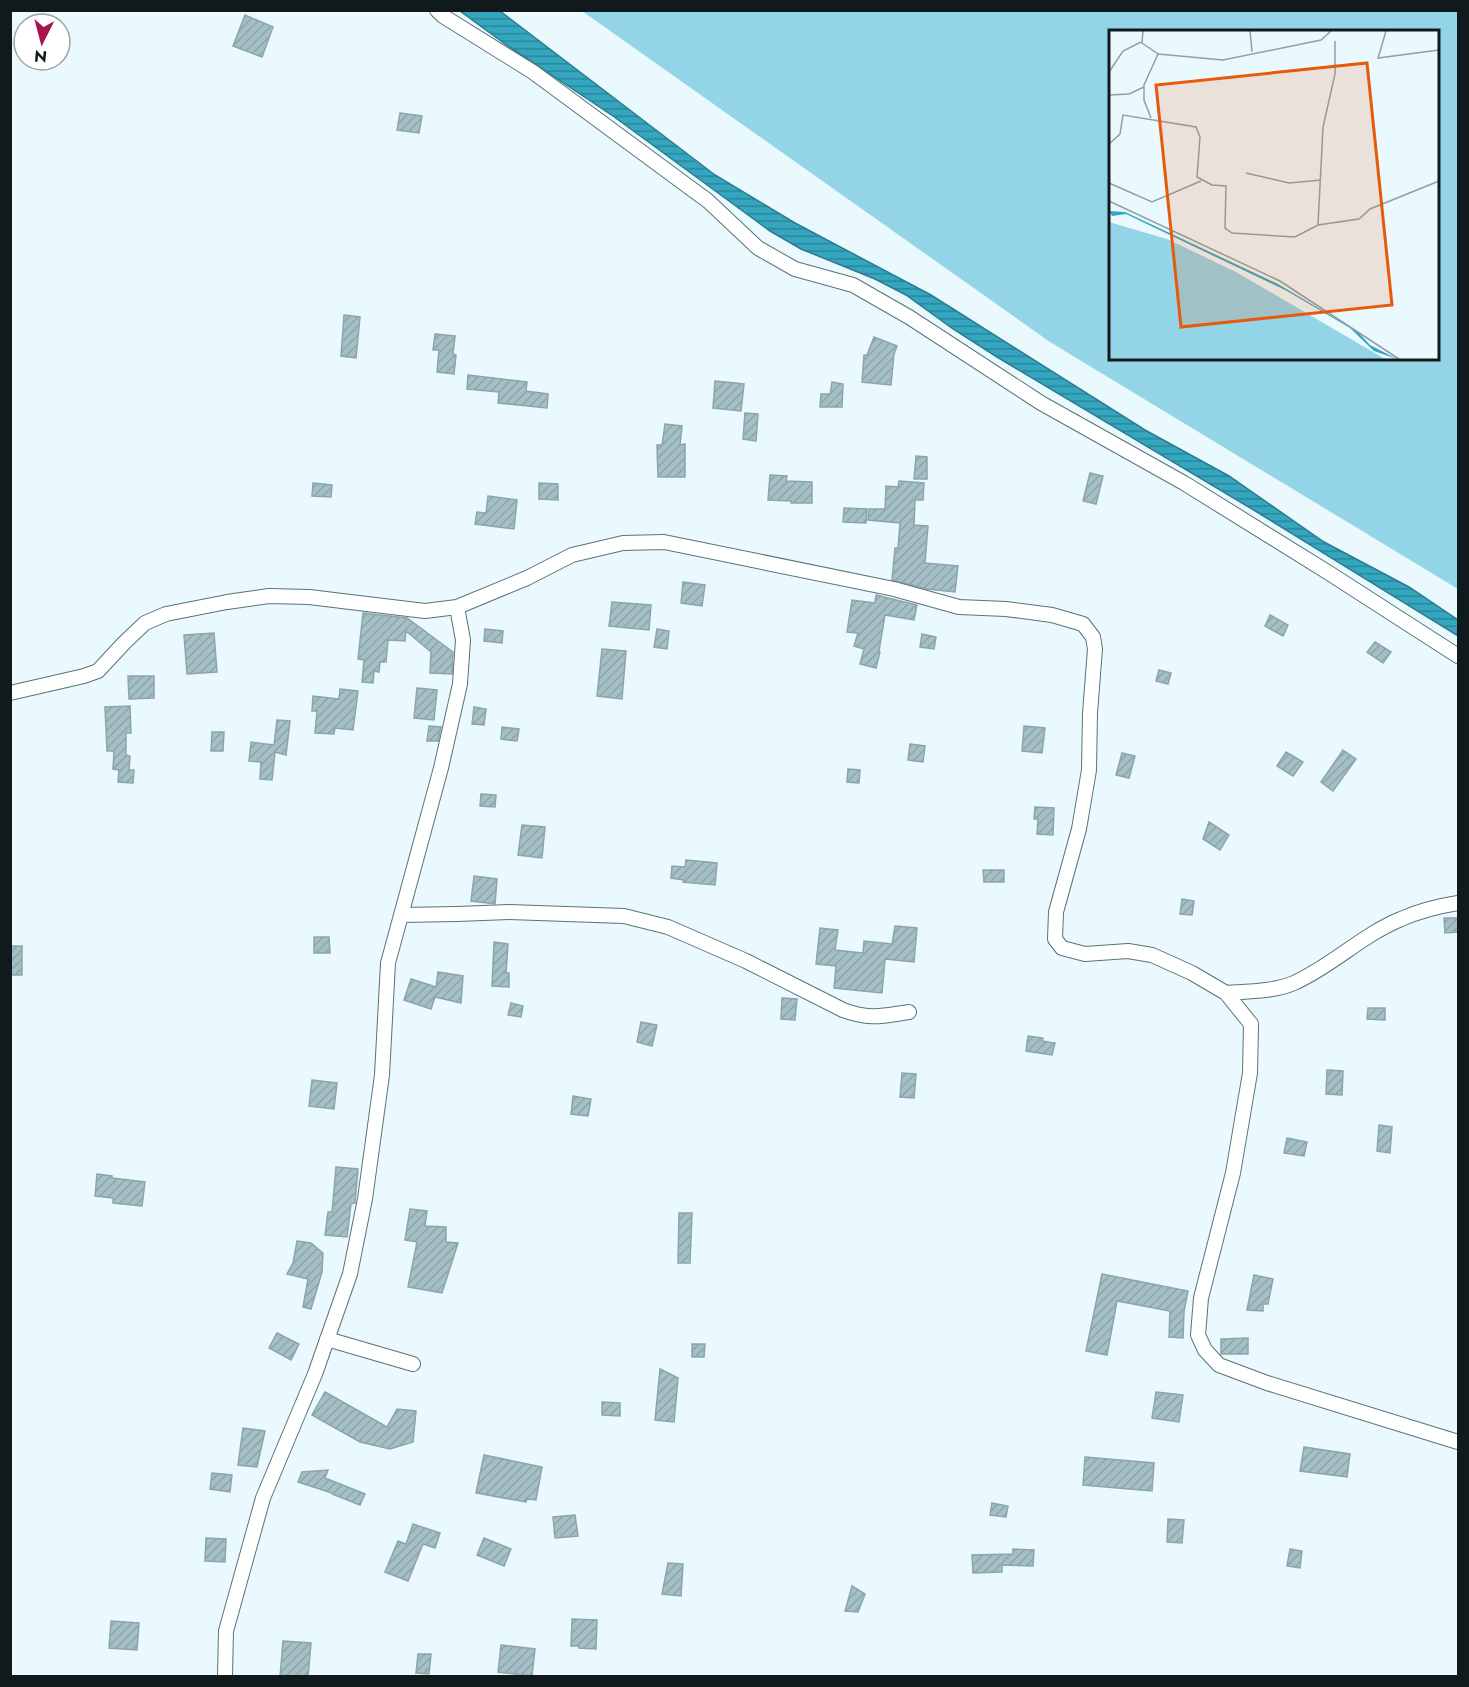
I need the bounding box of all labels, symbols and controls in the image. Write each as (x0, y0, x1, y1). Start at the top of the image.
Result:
north arrow (12, 12, 72, 72)
inset map (1109, 30, 1439, 360)
text: N (33, 44, 48, 69)

